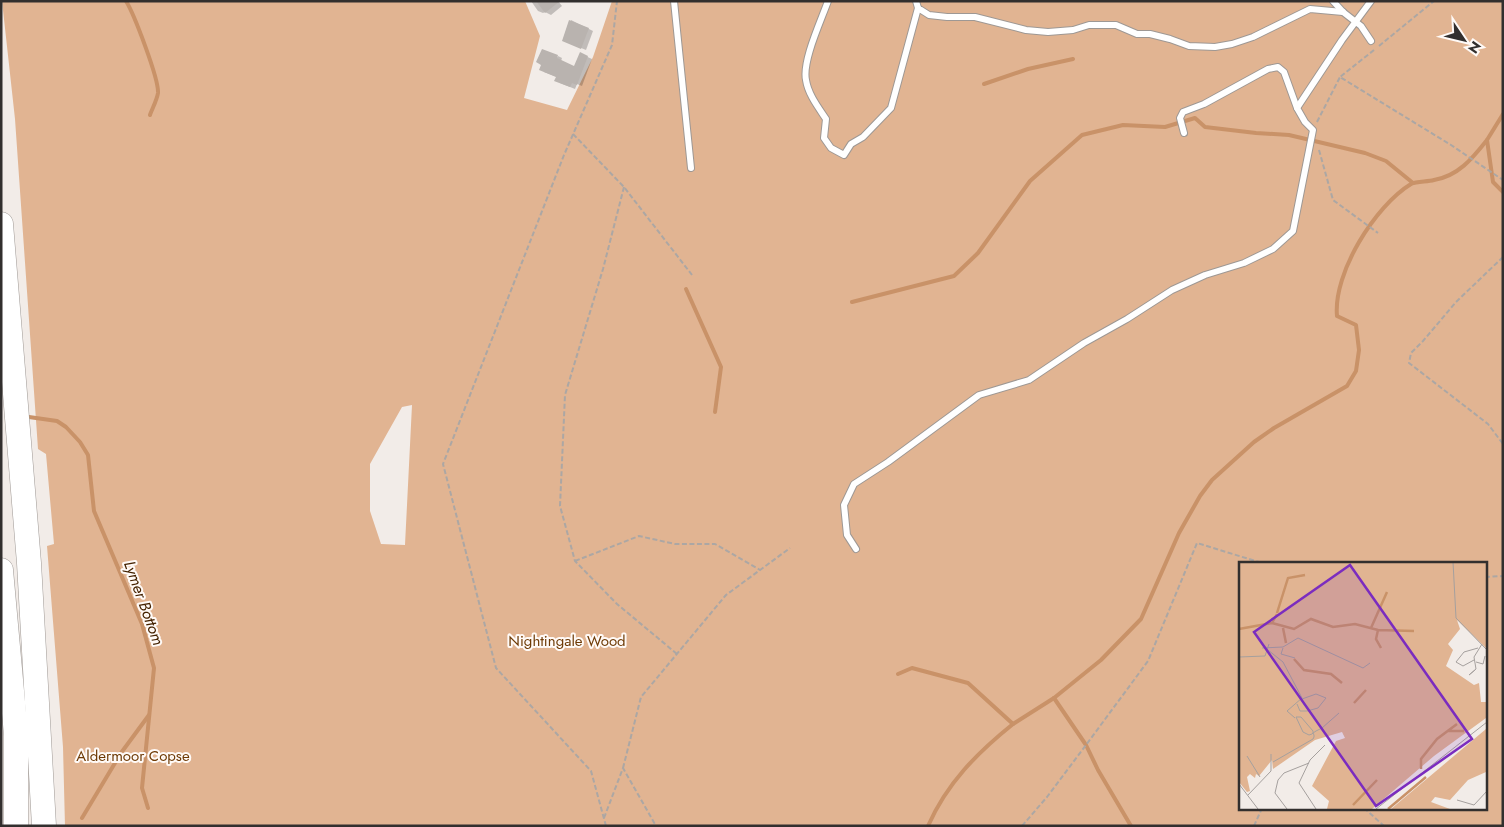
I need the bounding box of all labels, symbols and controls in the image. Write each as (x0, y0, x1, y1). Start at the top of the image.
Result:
north arrow (1439, 15, 1489, 65)
text: N (1463, 37, 1486, 58)
water label: Lymer Bottom (118, 557, 170, 649)
inset map (1239, 562, 1486, 810)
park label: Nightingale Wood (508, 630, 626, 652)
park label: Aldermoor Copse (76, 745, 190, 767)

